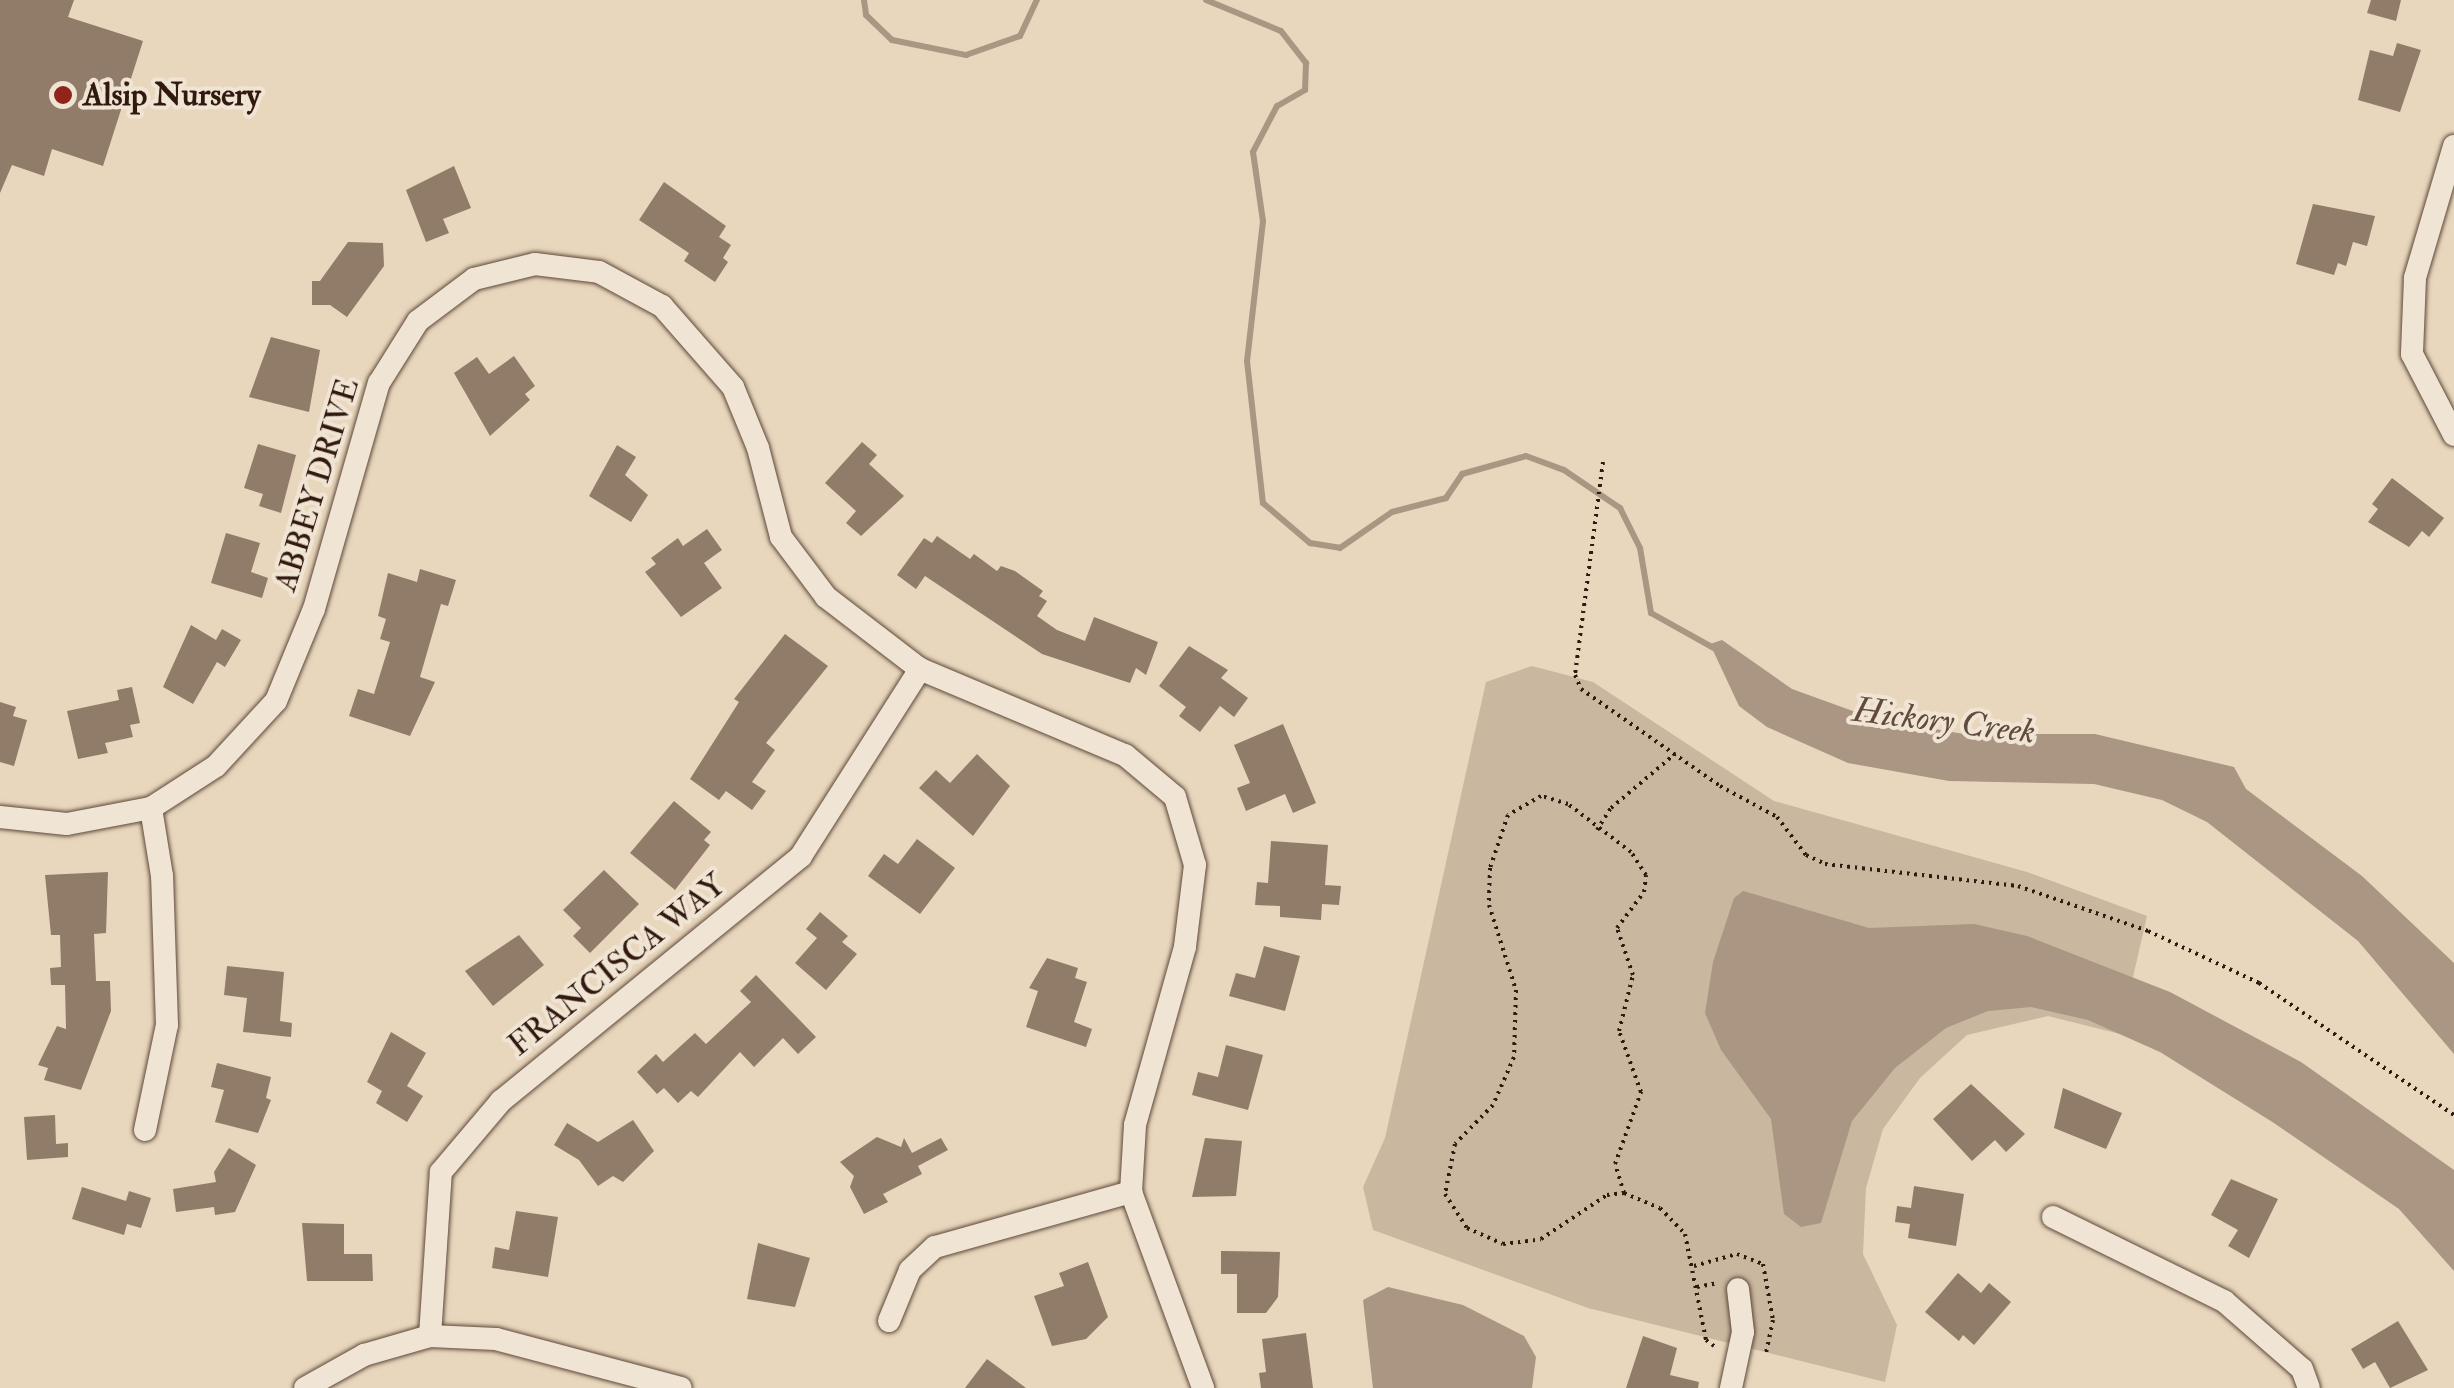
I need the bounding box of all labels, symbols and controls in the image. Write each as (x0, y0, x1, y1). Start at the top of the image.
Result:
place label: Alsip Nursery (83, 76, 261, 114)
marker: Alsip Nursery (52, 84, 74, 106)
street label: ABBEY DRIVE (266, 374, 368, 596)
water label: Hickory Creek (1850, 689, 2038, 753)
street label: FRANCISCA WAY (501, 866, 733, 1064)

